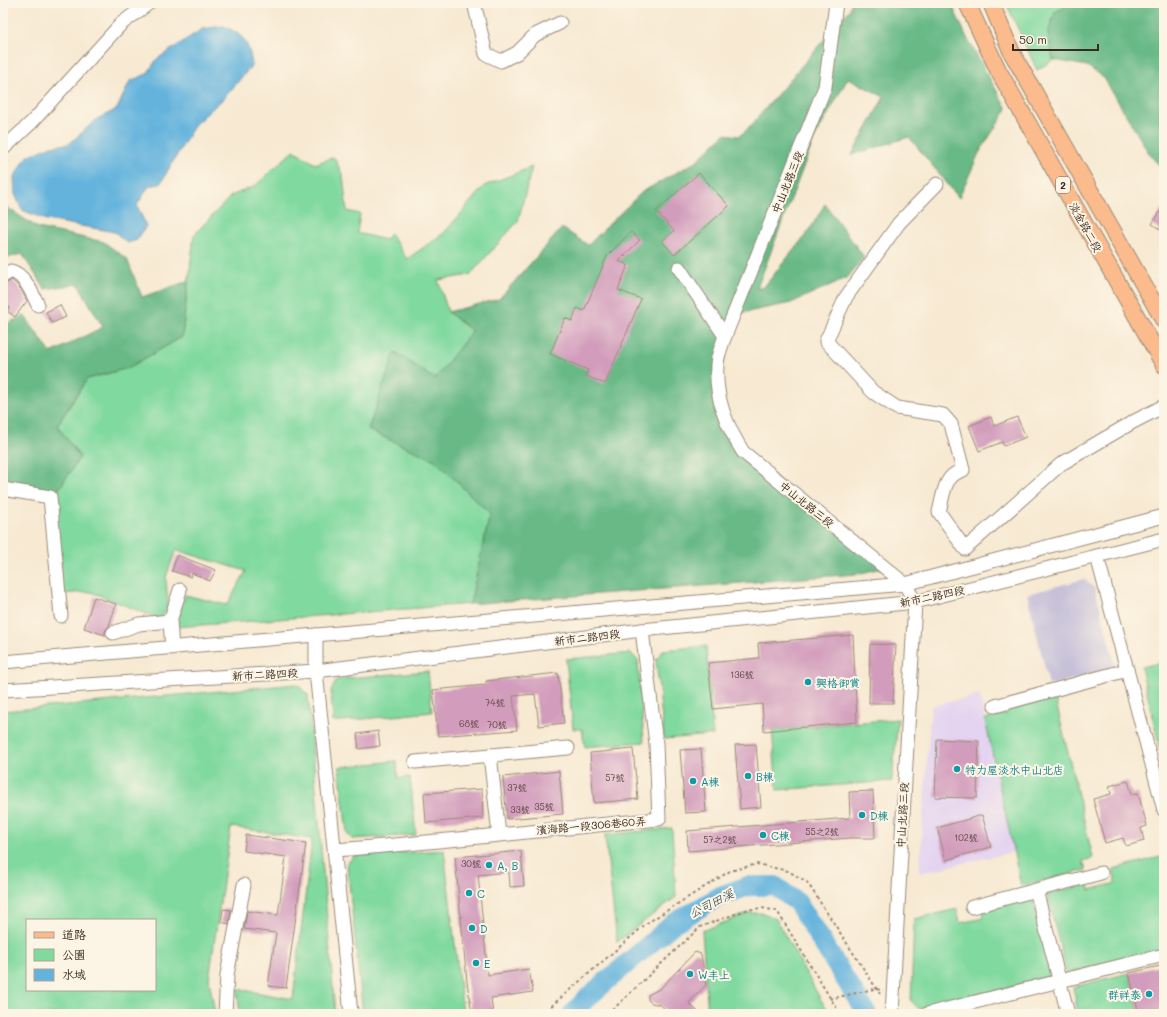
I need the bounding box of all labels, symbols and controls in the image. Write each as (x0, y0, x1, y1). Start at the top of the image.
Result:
scale bar (1013, 26, 1098, 52)
text: 50 m (1019, 31, 1047, 47)
street label: 中山北路三段 (768, 149, 806, 215)
road number: 2 (1056, 177, 1070, 193)
street label: 淡金路二段 (1066, 199, 1106, 255)
street label: 中山北路三段 (777, 477, 837, 531)
street label: 新市二路四段 (898, 582, 966, 610)
street label: 新市二路四段 (553, 626, 621, 648)
street label: 新市二路四段 (232, 665, 298, 683)
house number: 136號 (730, 669, 754, 680)
place label: 興格御賞 (816, 675, 860, 690)
marker: 興格御賞 (803, 677, 813, 687)
house number: 74號 (485, 697, 505, 708)
house number: 68號 (459, 718, 479, 729)
house number: 70號 (487, 719, 507, 730)
place label: 特力屋淡水中山北店 (965, 762, 1064, 777)
marker: 特力屋淡水中山北店 (952, 764, 962, 774)
place label: B棟 (756, 769, 774, 784)
marker: B棟 (743, 771, 753, 781)
house number: 57號 (605, 772, 625, 783)
place label: A棟 (701, 774, 720, 789)
marker: A棟 (688, 776, 698, 786)
house number: 37號 (507, 782, 527, 793)
street label: 中山北路三段 (893, 782, 911, 848)
house number: 35號 (534, 801, 554, 812)
house number: 33號 (510, 804, 530, 815)
place label: D棟 (870, 808, 889, 823)
marker: D棟 (857, 810, 867, 820)
street label: 濱海路一段306巷60弄 (535, 813, 647, 837)
house number: 55之2號 (805, 826, 839, 837)
place label: C棟 (771, 828, 790, 843)
marker: C棟 (758, 830, 768, 840)
house number: 102號 (954, 832, 978, 843)
house number: 57之2號 (703, 834, 737, 845)
house number: 30號 (461, 858, 481, 869)
place label: A, B (497, 858, 518, 873)
marker: A, B (484, 860, 494, 870)
water label: 公司田溪 (686, 885, 737, 921)
place label: C (477, 886, 485, 901)
marker: C (464, 888, 474, 898)
legend (26, 919, 156, 991)
place label: D (480, 921, 488, 936)
marker: D (467, 923, 477, 933)
text: 道路 (62, 926, 86, 942)
text: 公園 (62, 946, 86, 962)
place label: E (484, 956, 490, 971)
marker: E (471, 958, 481, 968)
text: 水域 (62, 966, 86, 982)
place label: W丰上 (698, 967, 730, 982)
marker: W丰上 (685, 969, 695, 979)
place label: 群祥泰 (1108, 987, 1141, 1002)
marker: 群祥泰 (1144, 989, 1154, 999)

